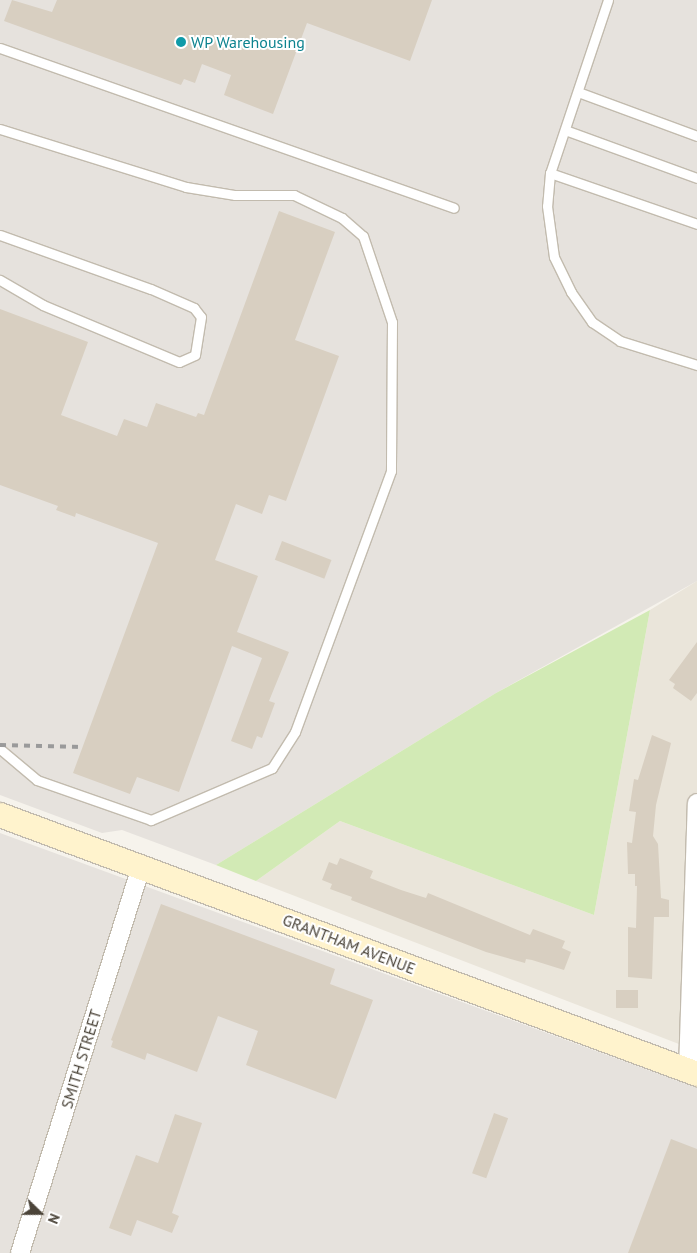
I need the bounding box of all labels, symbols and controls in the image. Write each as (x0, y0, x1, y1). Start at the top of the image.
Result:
place label: WP Warehousing (191, 32, 306, 52)
marker: WP Warehousing (175, 36, 187, 48)
street label: GRANTHAM AVENUE (280, 910, 418, 978)
street label: SMITH STREET (57, 1007, 105, 1111)
north arrow (15, 1188, 65, 1238)
text: N (44, 1211, 64, 1226)

